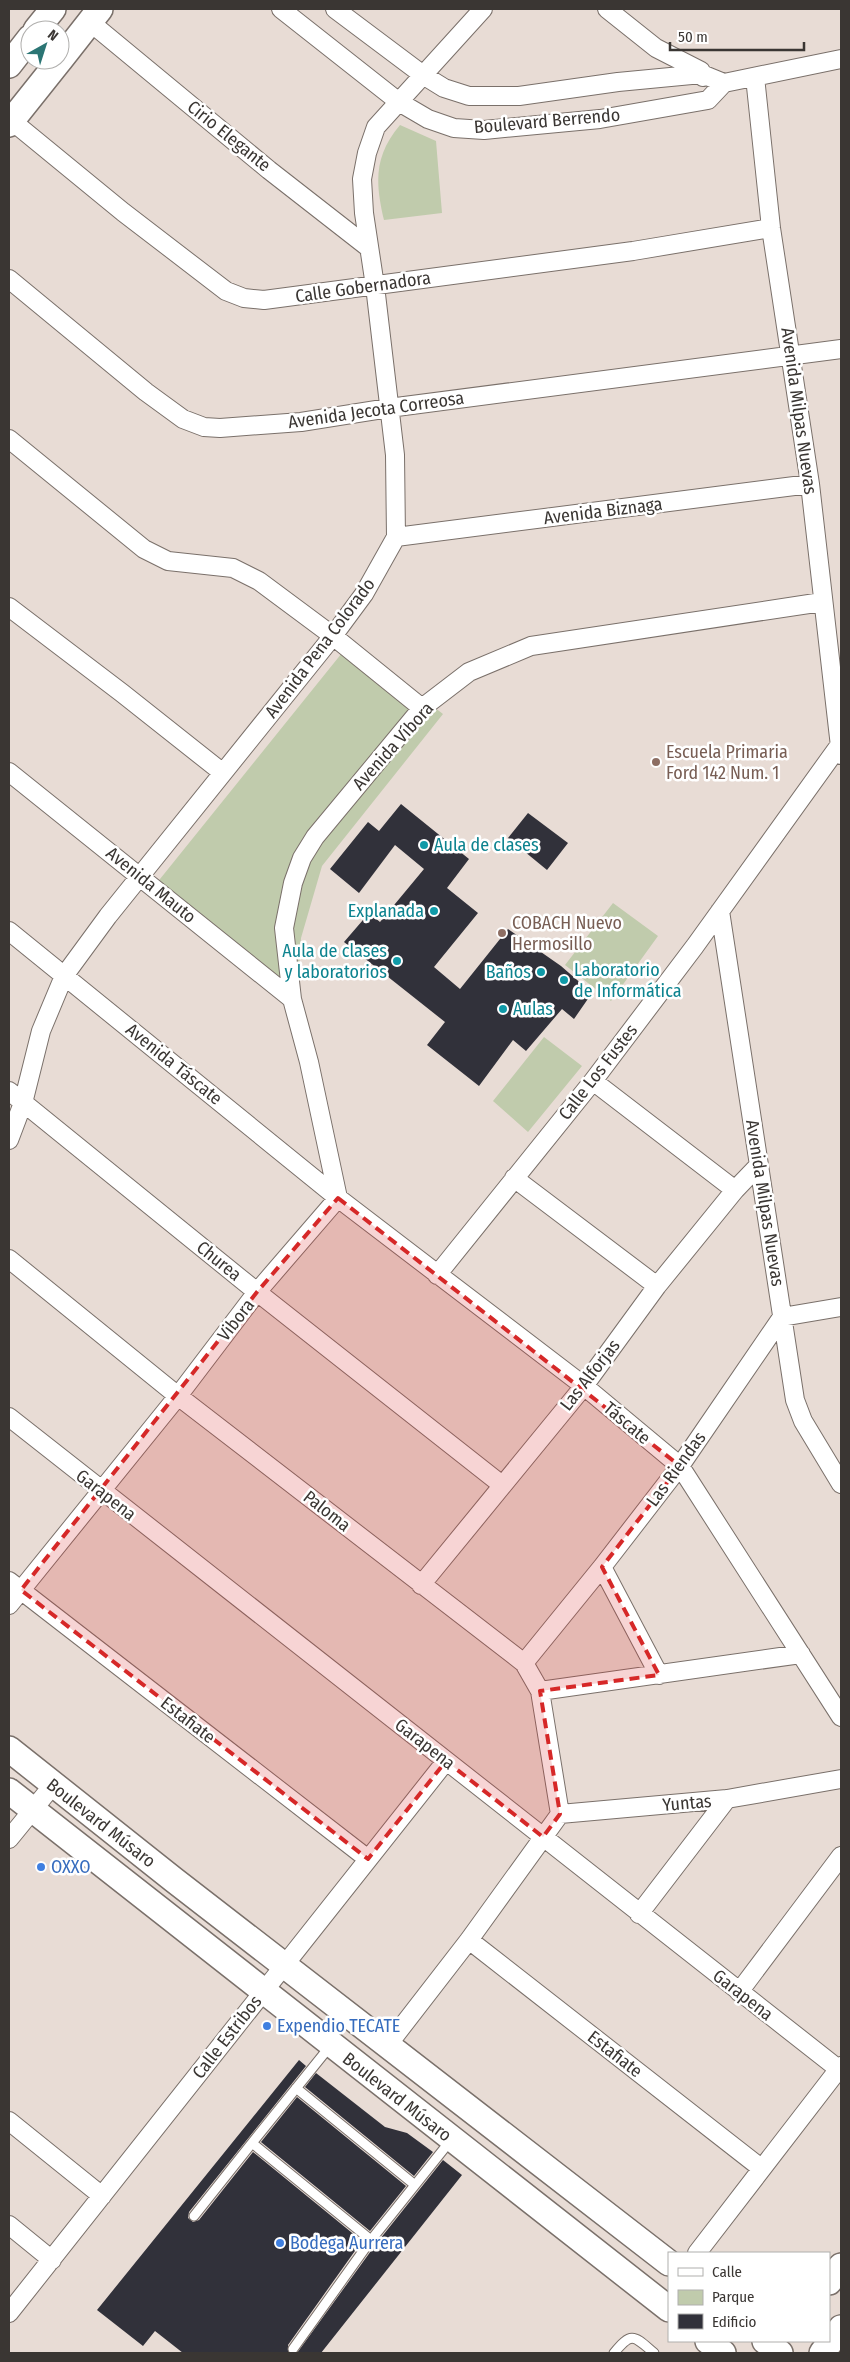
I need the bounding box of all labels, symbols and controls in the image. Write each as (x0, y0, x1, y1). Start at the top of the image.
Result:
north arrow (20, 20, 70, 70)
scale bar (670, 20, 804, 52)
text: N (44, 26, 61, 45)
text: 50 m (678, 28, 708, 46)
street label: Cirio Elegante (183, 96, 275, 176)
street label: Boulevard Berrendo (473, 104, 621, 138)
street label: Calle Gobernadora (294, 267, 432, 307)
street label: Avenida Milpas Nuevas (776, 326, 822, 496)
street label: Avenida Jecota Correosa (287, 387, 466, 433)
street label: Avenida Biznaga (542, 493, 664, 529)
street label: Avenida Pena Colorado (260, 574, 380, 722)
street label: Avenida Víbora (348, 697, 438, 794)
place label: Escuela Primaria Ford 142 Num. 1 (666, 741, 788, 784)
marker: Escuela Primaria Ford 142 Num. 1 (650, 756, 662, 768)
place label: Aula de clases (434, 834, 539, 856)
marker: Aula de clases (418, 839, 430, 851)
street label: Avenida Mauto (102, 842, 200, 928)
place label: Explanada (348, 900, 424, 922)
marker: Explanada (428, 905, 440, 917)
place label: COBACH Nuevo Hermosillo (512, 912, 622, 955)
marker: COBACH Nuevo Hermosillo (496, 927, 508, 939)
place label: Aula de clases y laboratorios (282, 940, 387, 983)
marker: Aula de clases y laboratorios (391, 955, 403, 967)
place label: Laboratorio de Informática (574, 959, 682, 1002)
place label: Baños (486, 961, 531, 983)
marker: Baños (535, 966, 547, 978)
marker: Laboratorio de Informática (558, 974, 570, 986)
place label: Aulas (513, 998, 553, 1020)
marker: Aulas (497, 1003, 509, 1015)
street label: Avenida Táscate (121, 1018, 227, 1110)
street label: Calle Los Fustes (554, 1019, 642, 1124)
street label: Avenida Milpas Nuevas (741, 1118, 789, 1288)
street label: Churea (192, 1236, 246, 1286)
street label: Vibora (213, 1294, 259, 1345)
street label: Las Alforjas (555, 1335, 625, 1415)
street label: Táscate (599, 1397, 655, 1449)
street label: Las Riendas (641, 1427, 711, 1511)
street label: Garapena (71, 1465, 141, 1525)
street label: Paloma (299, 1486, 355, 1536)
street label: Estafiate (156, 1692, 220, 1748)
street label: Garapena (390, 1714, 460, 1774)
street label: Boulevard Músaro (42, 1774, 160, 1872)
street label: Yuntas (662, 1790, 713, 1816)
place label: OXXO (51, 1856, 91, 1878)
marker: OXXO (35, 1861, 47, 1873)
street label: Garapena (708, 1965, 778, 2025)
street label: Calle Estribos (188, 1991, 267, 2083)
place label: Expendio TECATE (277, 2015, 400, 2037)
marker: Expendio TECATE (261, 2020, 273, 2032)
street label: Estafiate (583, 2026, 647, 2082)
street label: Boulevard Músaro (338, 2048, 456, 2146)
place label: Bodega Aurrera (290, 2232, 404, 2254)
marker: Bodega Aurrera (274, 2237, 286, 2249)
legend (668, 2252, 830, 2342)
text: Calle (712, 2263, 742, 2281)
text: Parque (712, 2288, 755, 2306)
text: Edificio (712, 2313, 757, 2331)

